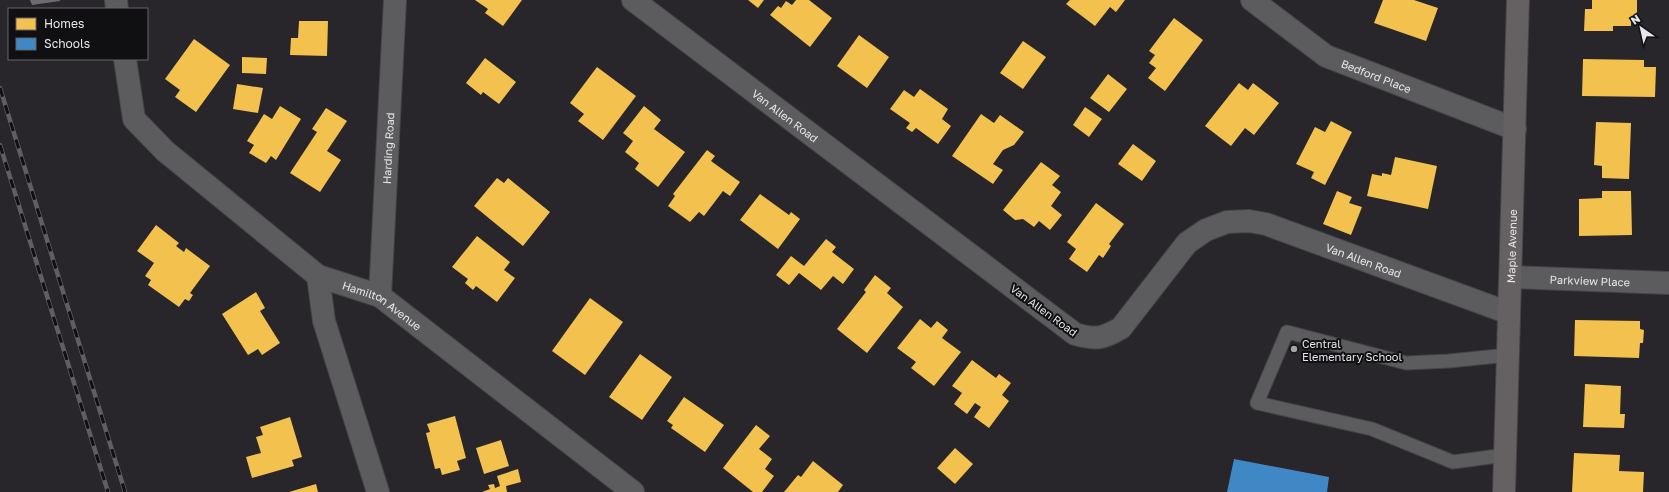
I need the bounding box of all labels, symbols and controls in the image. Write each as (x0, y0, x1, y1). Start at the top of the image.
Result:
legend (8, 8, 148, 60)
north arrow (1621, 8, 1661, 48)
text: N (1628, 12, 1642, 27)
text: Homes (44, 16, 84, 31)
text: Schools (44, 36, 90, 51)
street label: Bedford Place (1340, 56, 1413, 95)
street label: Van Allen Road (750, 86, 821, 144)
street label: Harding Road (379, 112, 396, 184)
street label: Maple Avenue (1503, 209, 1519, 283)
street label: Van Allen Road (1324, 240, 1403, 280)
street label: Parkview Place (1550, 272, 1630, 288)
street label: Hamilton Avenue (341, 278, 424, 332)
street label: Van Allen Road (1008, 281, 1080, 339)
place label: Central Elementary School (1302, 337, 1402, 363)
marker: Central Elementary School (1289, 344, 1299, 354)

